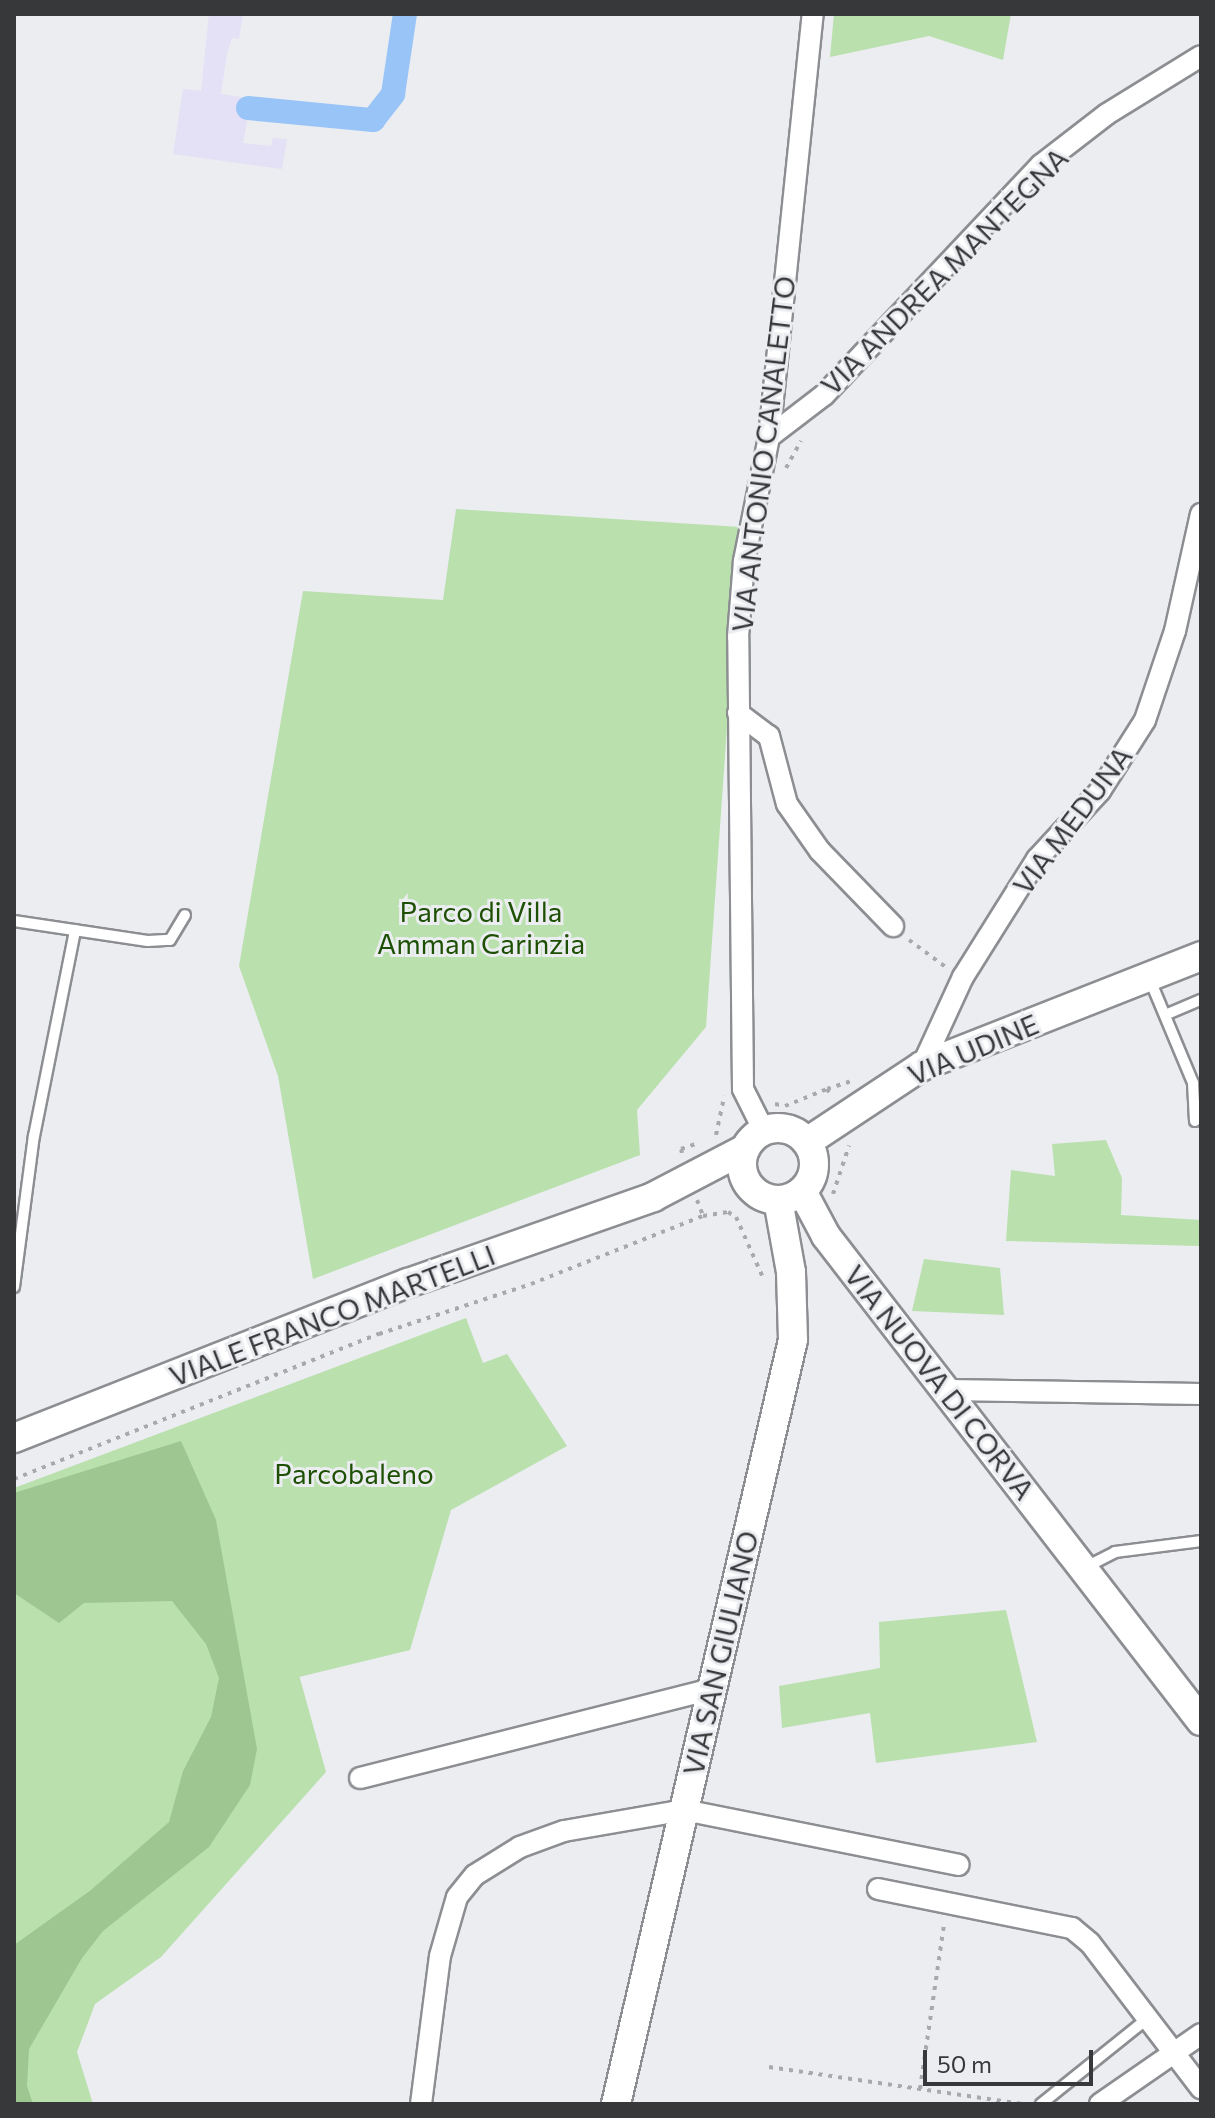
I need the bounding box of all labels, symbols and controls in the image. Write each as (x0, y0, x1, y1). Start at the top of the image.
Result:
street label: VIA ANDREA MANTEGNA (813, 140, 1075, 402)
street label: VIA ANTONIO CANALETTO (724, 274, 802, 634)
street label: VIA MEDUNA (1005, 739, 1139, 901)
park label: Parco di Villa Amman Carinzia (377, 894, 585, 960)
street label: VIA UDINE (903, 1007, 1043, 1091)
street label: VIALE FRANCO MARTELLI (165, 1237, 499, 1393)
street label: VIA NUOVA DI CORVA (838, 1258, 1042, 1506)
park label: Parcobaleno (274, 1456, 434, 1490)
street label: VIA SAN GIULIANO (676, 1527, 764, 1779)
scale bar (927, 2034, 1097, 2084)
text: 50 m (937, 2049, 992, 2078)

